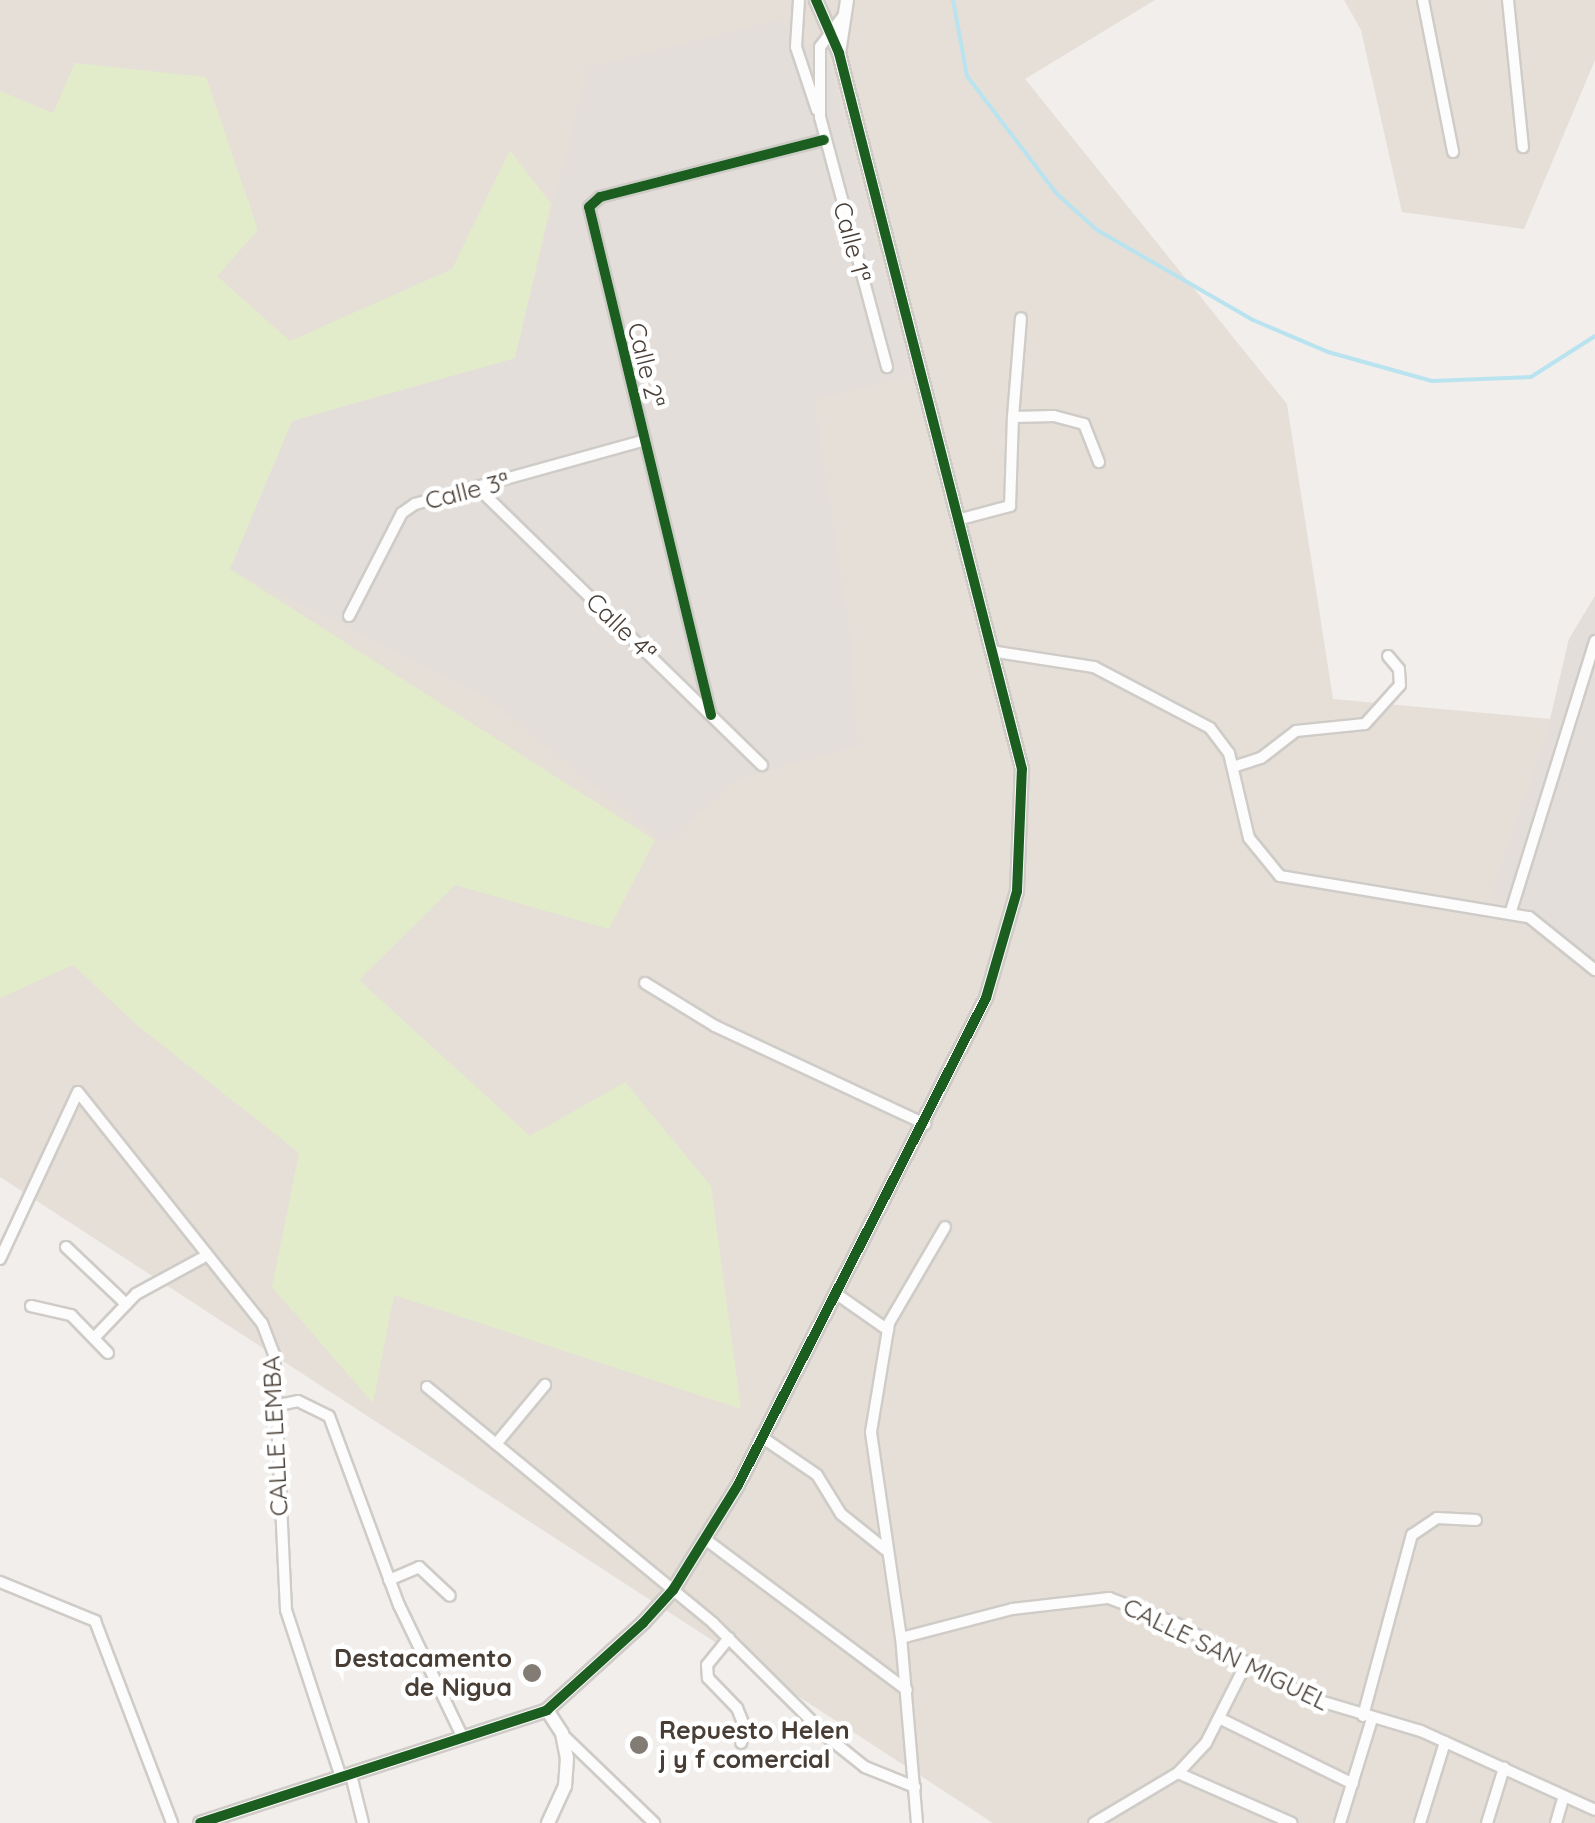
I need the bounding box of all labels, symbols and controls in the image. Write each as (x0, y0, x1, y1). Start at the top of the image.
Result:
street label: Calle 1ª (827, 199, 877, 285)
street label: Calle 2ª (621, 320, 671, 410)
street label: Calle 3ª (422, 466, 512, 516)
street label: Calle 4ª (580, 586, 662, 668)
street label: CALLE LEMBA (256, 1355, 294, 1517)
street label: CALLE SAN MIGUEL (1118, 1591, 1334, 1717)
place label: Destacamento de Nigua (334, 1644, 512, 1703)
marker: Destacamento de Nigua (521, 1662, 543, 1684)
place label: Repuesto Helen j y f comercial (659, 1716, 850, 1775)
marker: Repuesto Helen j y f comercial (628, 1734, 650, 1756)

